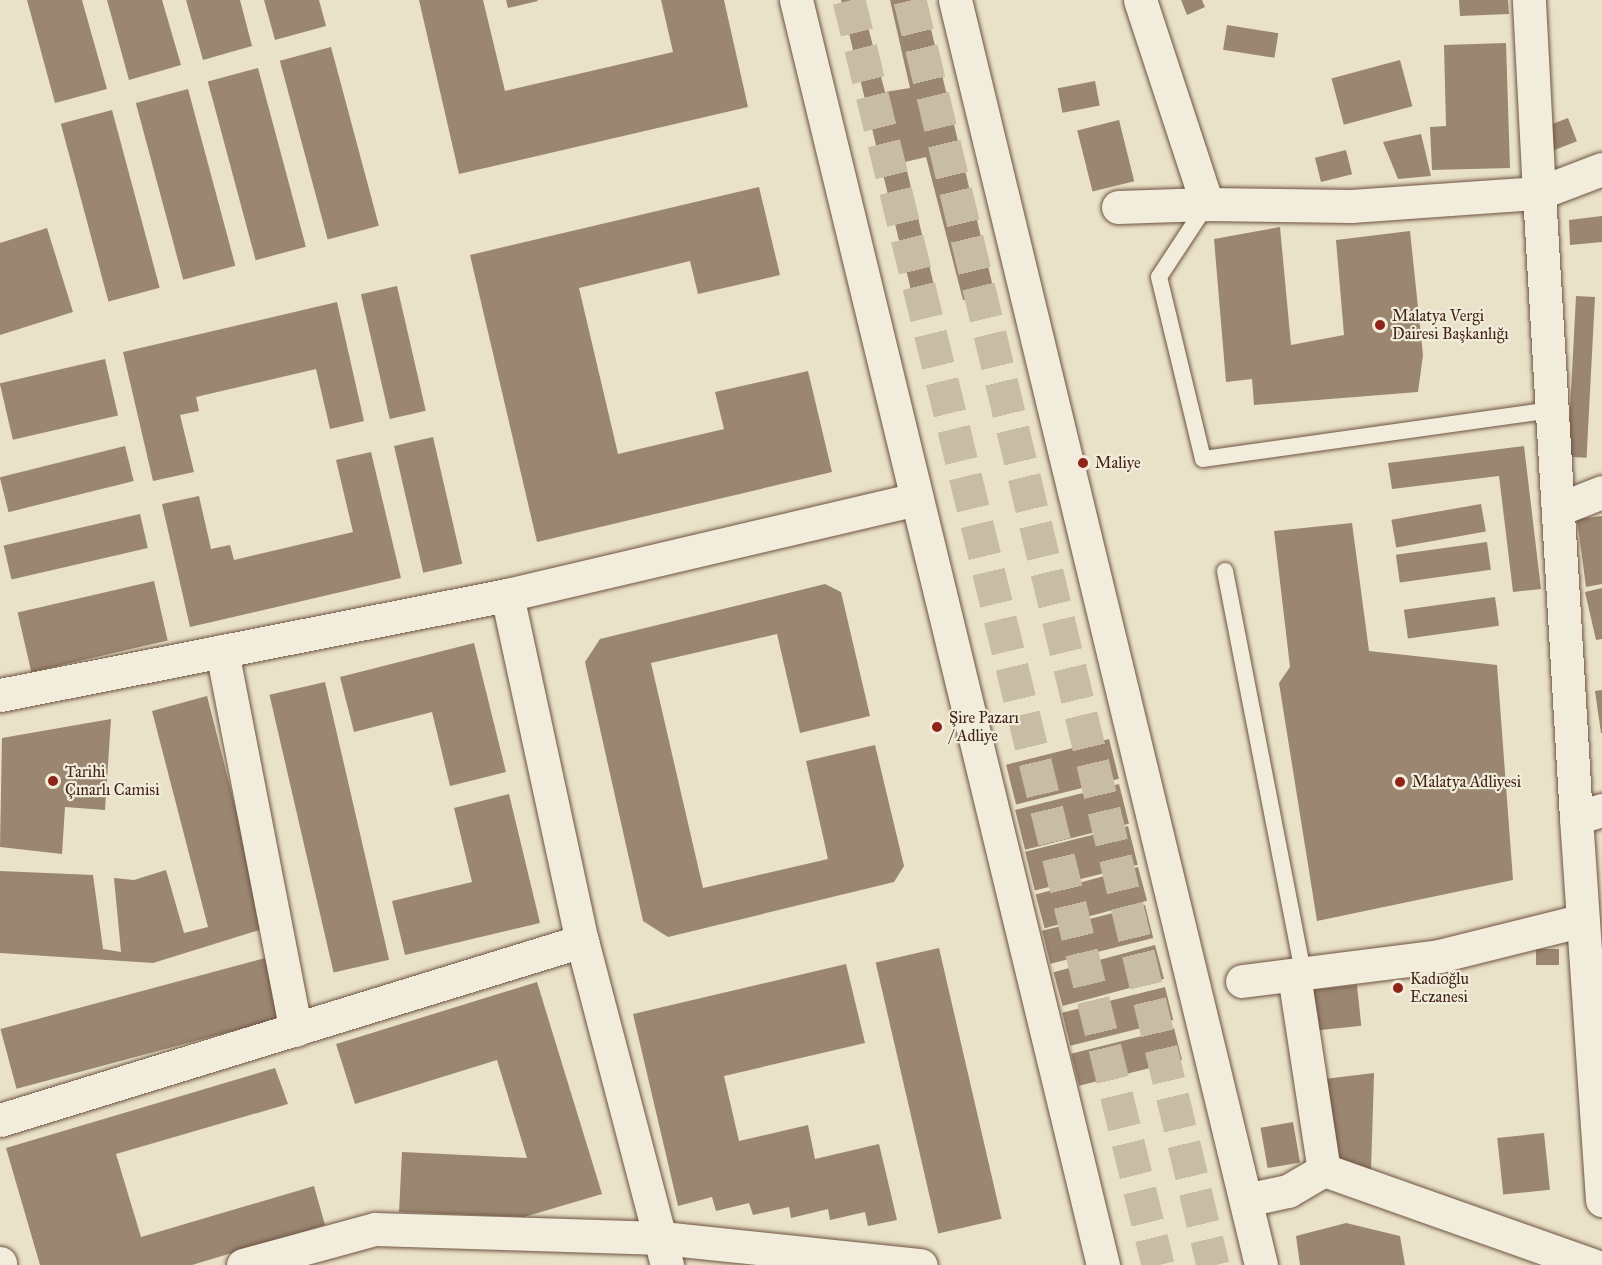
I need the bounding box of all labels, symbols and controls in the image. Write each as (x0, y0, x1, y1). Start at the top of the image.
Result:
place label: Malatya Vergi Dairesi Başkanlığı (1392, 306, 1509, 344)
marker: Malatya Vergi Dairesi Başkanlığı (1373, 318, 1387, 332)
place label: Maliye (1095, 453, 1141, 473)
marker: Maliye (1076, 456, 1090, 470)
place label: Şire Pazarı / Adliye (949, 708, 1019, 746)
marker: Şire Pazarı / Adliye (930, 720, 944, 734)
place label: Tarihi Çınarlı Camisi (65, 762, 160, 800)
place label: Malatya Adliyesi (1412, 772, 1521, 792)
marker: Tarihi Çınarlı Camisi (46, 774, 60, 788)
marker: Malatya Adliyesi (1393, 775, 1407, 789)
place label: Kadıoğlu Eczanesi (1410, 969, 1469, 1007)
marker: Kadıoğlu Eczanesi (1391, 981, 1405, 995)

